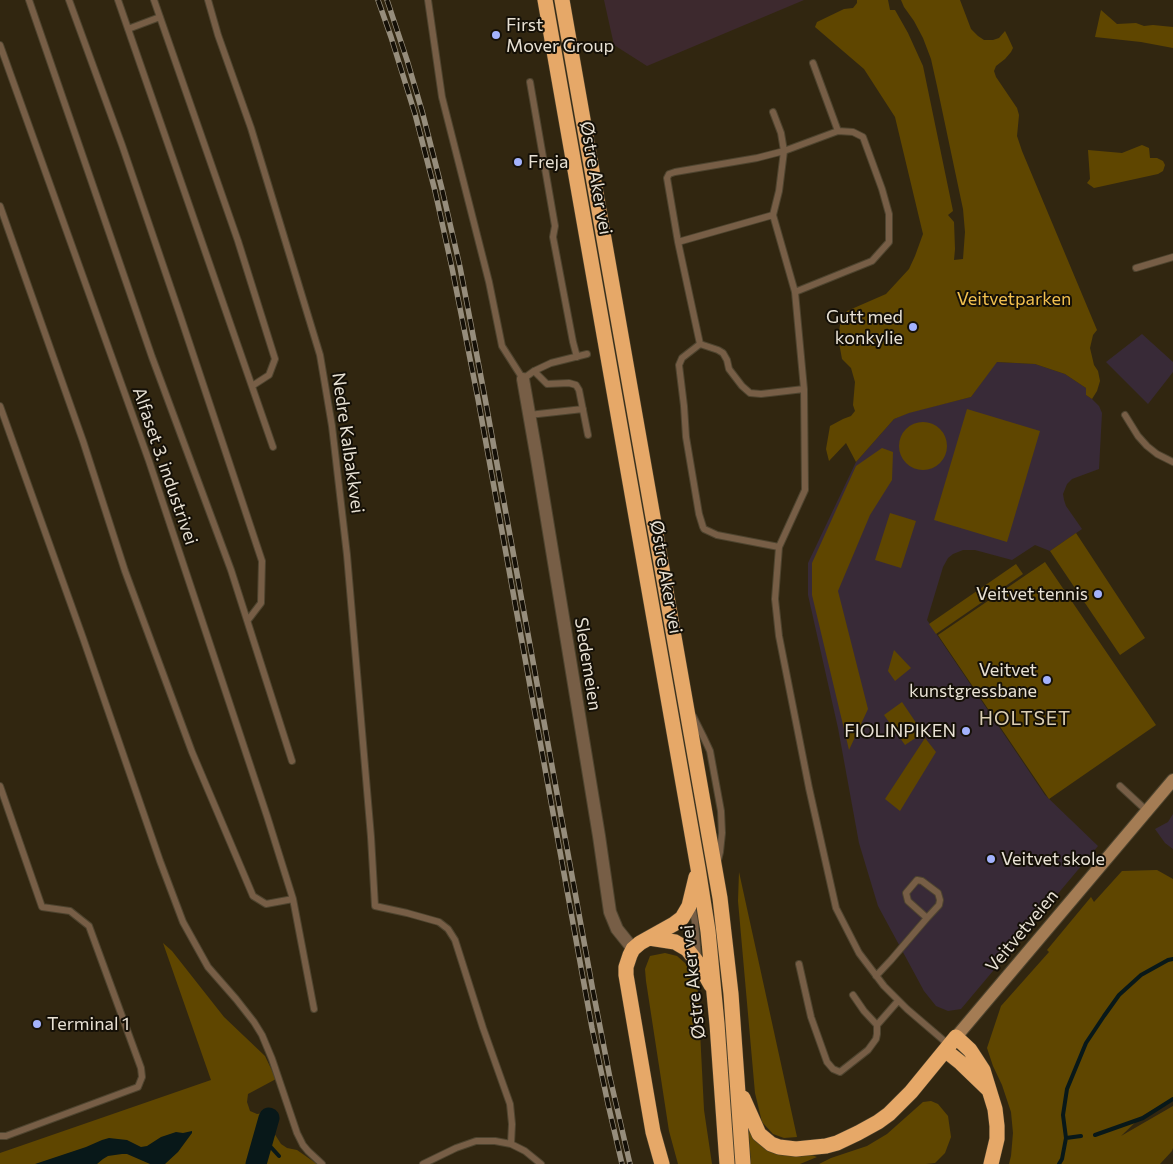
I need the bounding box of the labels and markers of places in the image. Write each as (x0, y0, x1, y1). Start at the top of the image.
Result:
place label: First Mover Group (506, 14, 614, 56)
marker: First Mover Group (490, 29, 502, 41)
place label: Freja (528, 151, 568, 173)
marker: Freja (512, 156, 524, 168)
place label: Gutt med konkylie (826, 306, 903, 348)
marker: Gutt med konkylie (907, 321, 919, 333)
place label: Veitvet tennis (976, 583, 1088, 605)
marker: Veitvet tennis (1092, 588, 1104, 600)
place label: Veitvet kunstgressbane (909, 659, 1037, 702)
marker: Veitvet kunstgressbane (1041, 674, 1053, 686)
place label: FIOLINPIKEN (844, 720, 956, 742)
marker: FIOLINPIKEN (960, 725, 972, 737)
place label: Veitvet skole (1001, 848, 1105, 870)
marker: Veitvet skole (985, 853, 997, 865)
place label: Terminal 1 (47, 1013, 130, 1035)
marker: Terminal 1 (31, 1018, 43, 1030)

